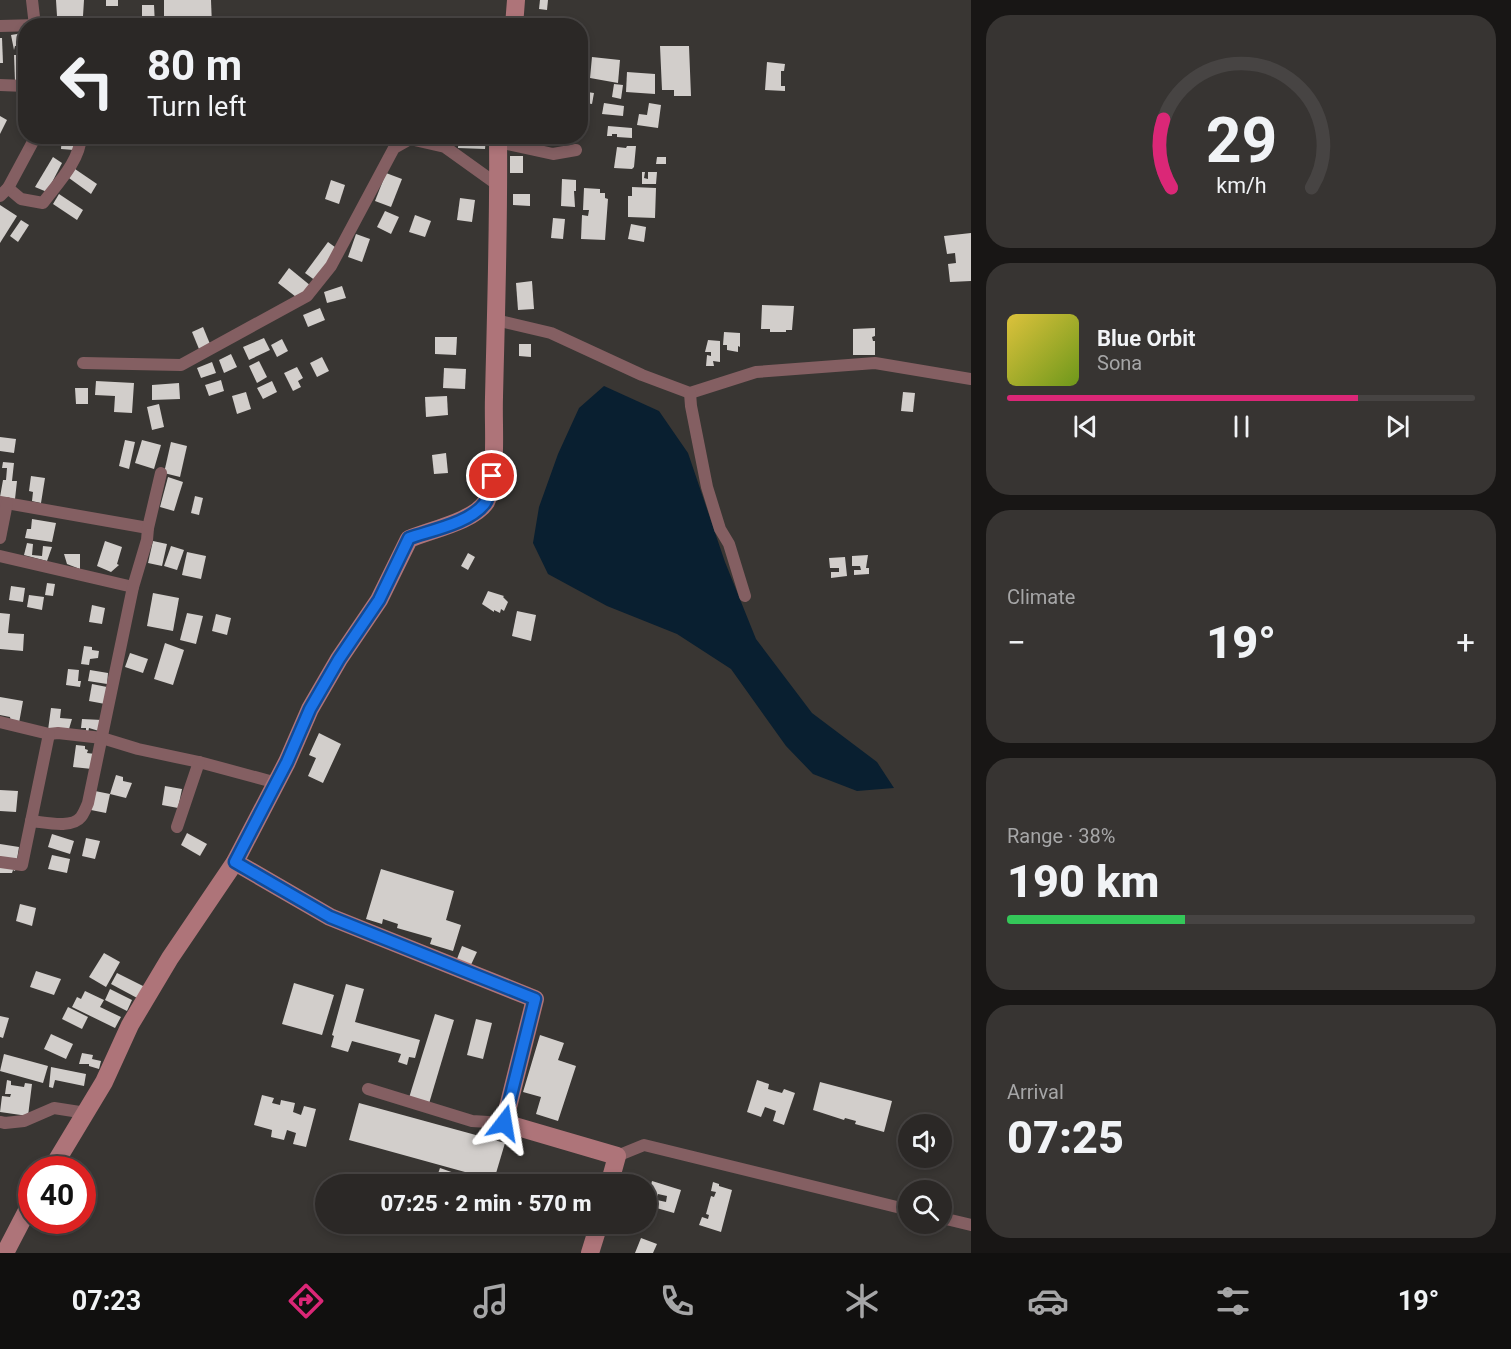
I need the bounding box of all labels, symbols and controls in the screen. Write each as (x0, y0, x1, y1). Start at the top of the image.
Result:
text: 80 m (147, 41, 242, 90)
icon: left (48, 42, 126, 120)
text: Turn left (147, 91, 247, 123)
text: 29 (1205, 104, 1277, 177)
text: km/h (1216, 174, 1266, 199)
text: Blue Orbit (1097, 326, 1195, 351)
text: Sona (1097, 351, 1142, 375)
icon: previous (1069, 410, 1102, 443)
icon: pause (1225, 410, 1258, 443)
icon: next (1381, 410, 1414, 443)
pin (466, 450, 517, 501)
icon: arrive (475, 459, 508, 492)
text: Climate (1007, 585, 1075, 609)
text: 19° (1206, 616, 1276, 669)
text: − (1007, 623, 1026, 662)
text: + (1456, 623, 1475, 662)
text: Range · 38% (1007, 824, 1115, 848)
text: 190 km (1007, 855, 1159, 908)
text: Arrival (1007, 1080, 1064, 1104)
position arrow (472, 1091, 536, 1155)
text: 07:25 (1007, 1111, 1124, 1164)
map controls (898, 1114, 952, 1234)
button: sound (898, 1114, 952, 1168)
speed limit sign: 40 (18, 1156, 96, 1234)
button: search (898, 1180, 952, 1234)
text: 07:25 · 2 min · 570 m (381, 1191, 591, 1216)
icon: directions (285, 1280, 327, 1322)
icon: music (470, 1280, 512, 1322)
icon: phone (656, 1280, 698, 1322)
icon: climate (841, 1280, 883, 1322)
icon: car (1027, 1280, 1069, 1322)
icon: filters (1212, 1280, 1254, 1322)
text: 07:23 (72, 1285, 141, 1317)
text: 19° (1398, 1285, 1439, 1317)

